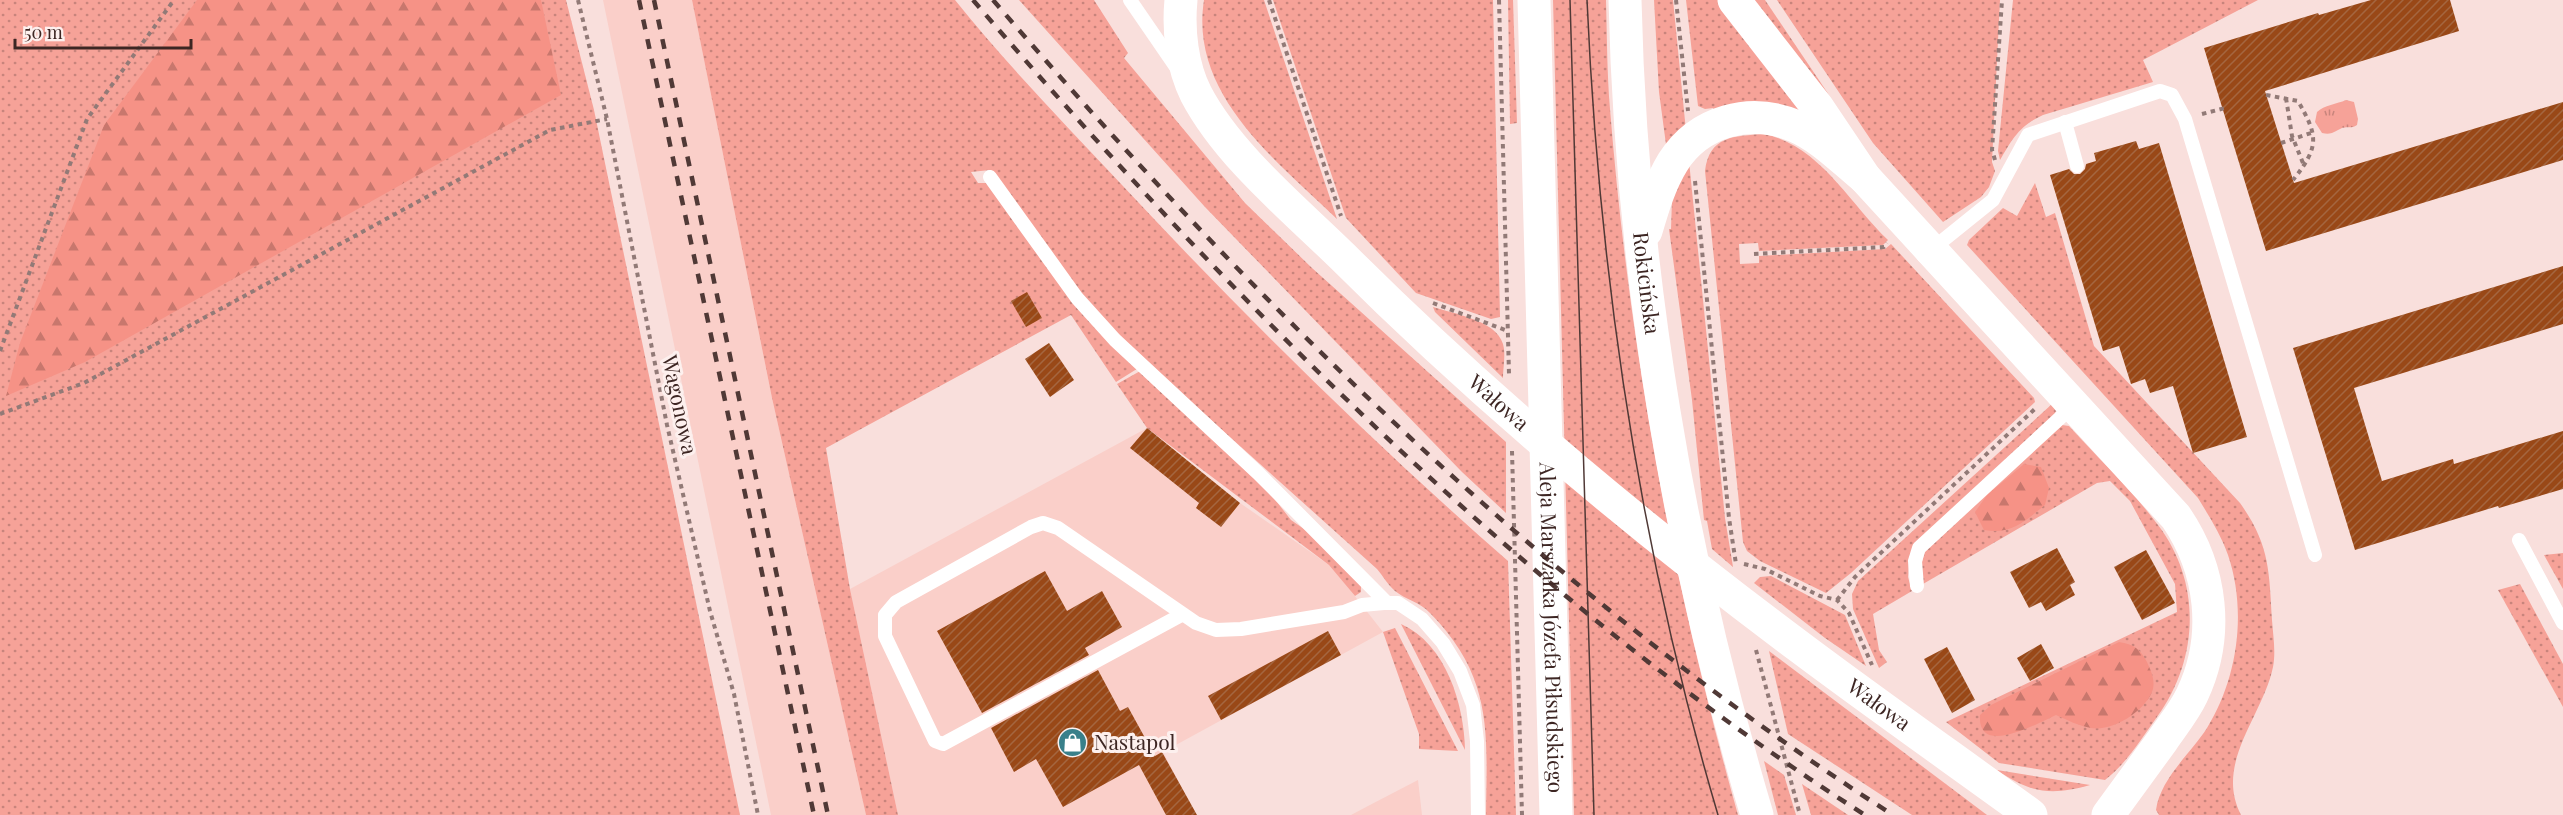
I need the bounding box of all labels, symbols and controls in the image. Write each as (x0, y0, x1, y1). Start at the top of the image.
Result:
scale bar (15, 12, 190, 50)
text: 50 m (24, 20, 63, 44)
street label: Rokicińska (1628, 230, 1668, 336)
street label: Wagonowa (657, 351, 705, 458)
street label: Wałowa (1463, 366, 1536, 436)
street label: Aleja Marszałka Józefa Piłsudskiego (1534, 461, 1571, 793)
street label: Wałowa (1842, 670, 1918, 736)
shop icon: Nastapol (1057, 727, 1089, 759)
place label: Nastapol (1094, 727, 1176, 755)

